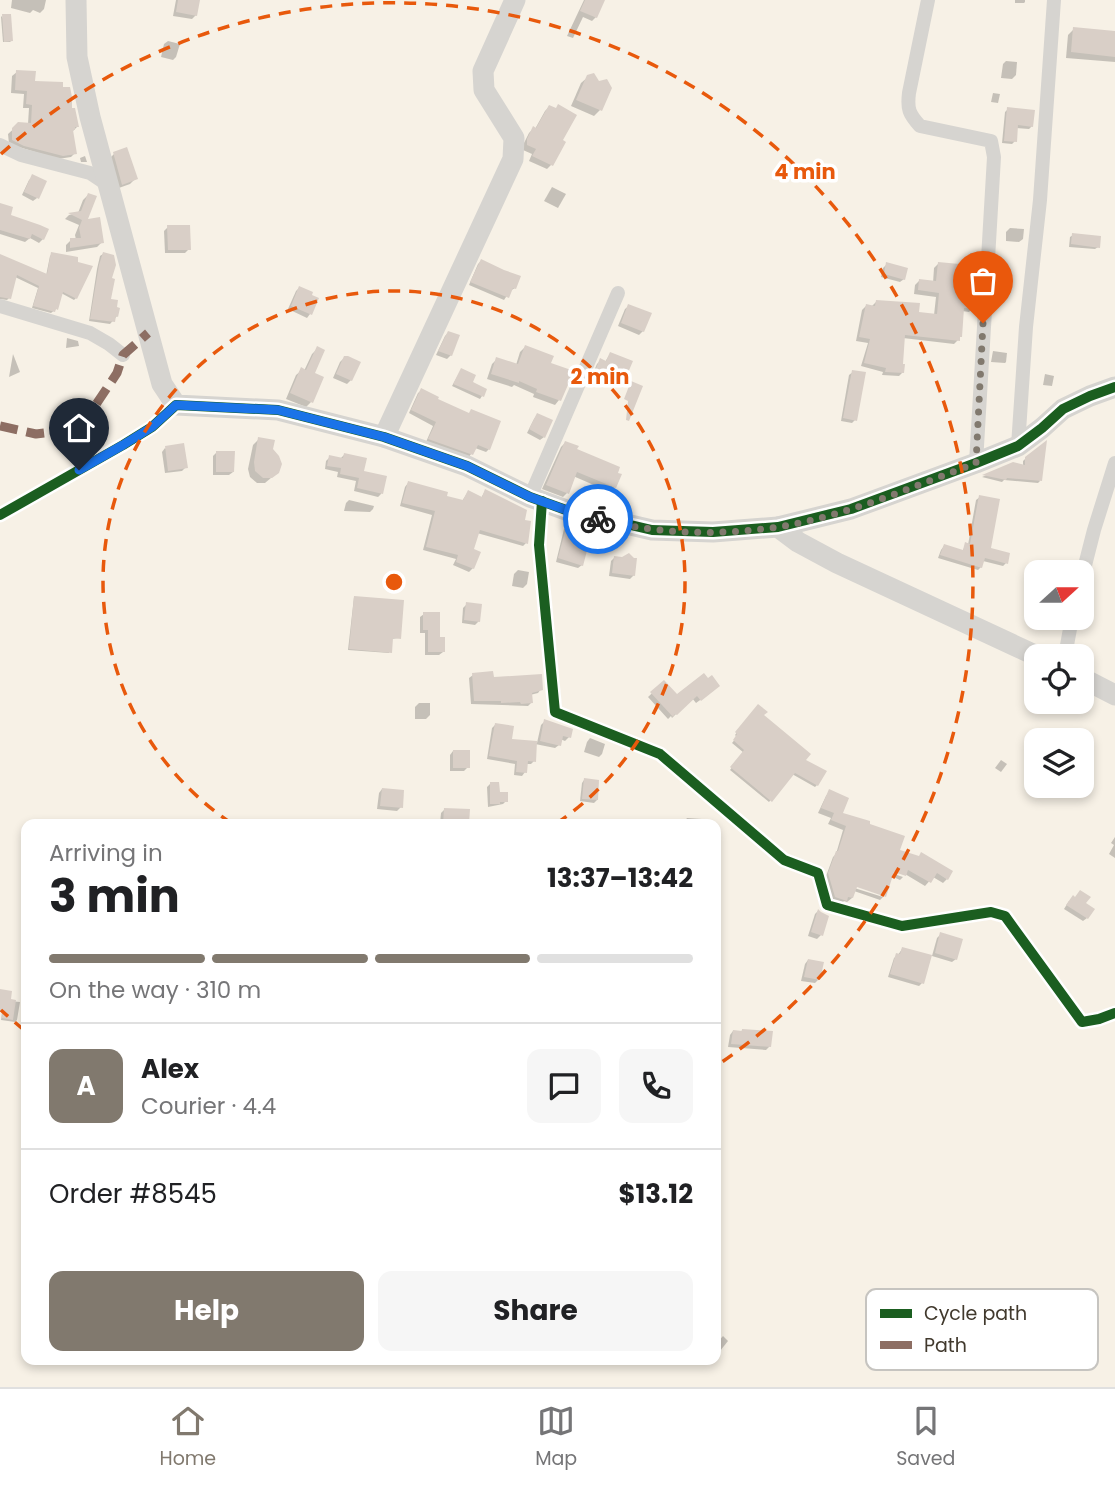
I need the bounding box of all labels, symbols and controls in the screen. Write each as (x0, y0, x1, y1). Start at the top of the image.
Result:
text: 4 min (774, 157, 836, 186)
pin (953, 251, 1013, 323)
icon: bag (964, 262, 1002, 300)
text: 2 min (570, 362, 630, 391)
pin (49, 398, 109, 470)
icon: home (60, 409, 98, 447)
courier (563, 484, 633, 554)
icon: bike (579, 500, 617, 538)
north arrow (1024, 560, 1094, 630)
map controls (1024, 560, 1094, 798)
centre of rings (382, 570, 406, 594)
button: locate (1024, 644, 1094, 714)
button: layers (1024, 728, 1094, 798)
text: Arriving in (49, 837, 163, 869)
text: 13:37–13:42 (547, 860, 693, 896)
text: 3 min (49, 864, 180, 928)
text: On the way · 310 m (49, 974, 261, 1006)
button: chat (527, 1049, 601, 1123)
button: phone (619, 1049, 693, 1123)
text: Alex (141, 1051, 199, 1087)
text: A (76, 1068, 96, 1104)
text: Courier · 4.4 (141, 1090, 276, 1122)
text: Order #8545 (49, 1176, 217, 1212)
text: $13.12 (618, 1176, 693, 1212)
button: Help (49, 1271, 364, 1351)
button: Share (378, 1271, 693, 1351)
legend (866, 1289, 1098, 1370)
text: Cycle path (924, 1300, 1027, 1327)
text: Path (924, 1332, 967, 1359)
tab: Home (159, 1402, 216, 1473)
tab: Map (535, 1402, 577, 1473)
tab: Saved (896, 1402, 955, 1473)

